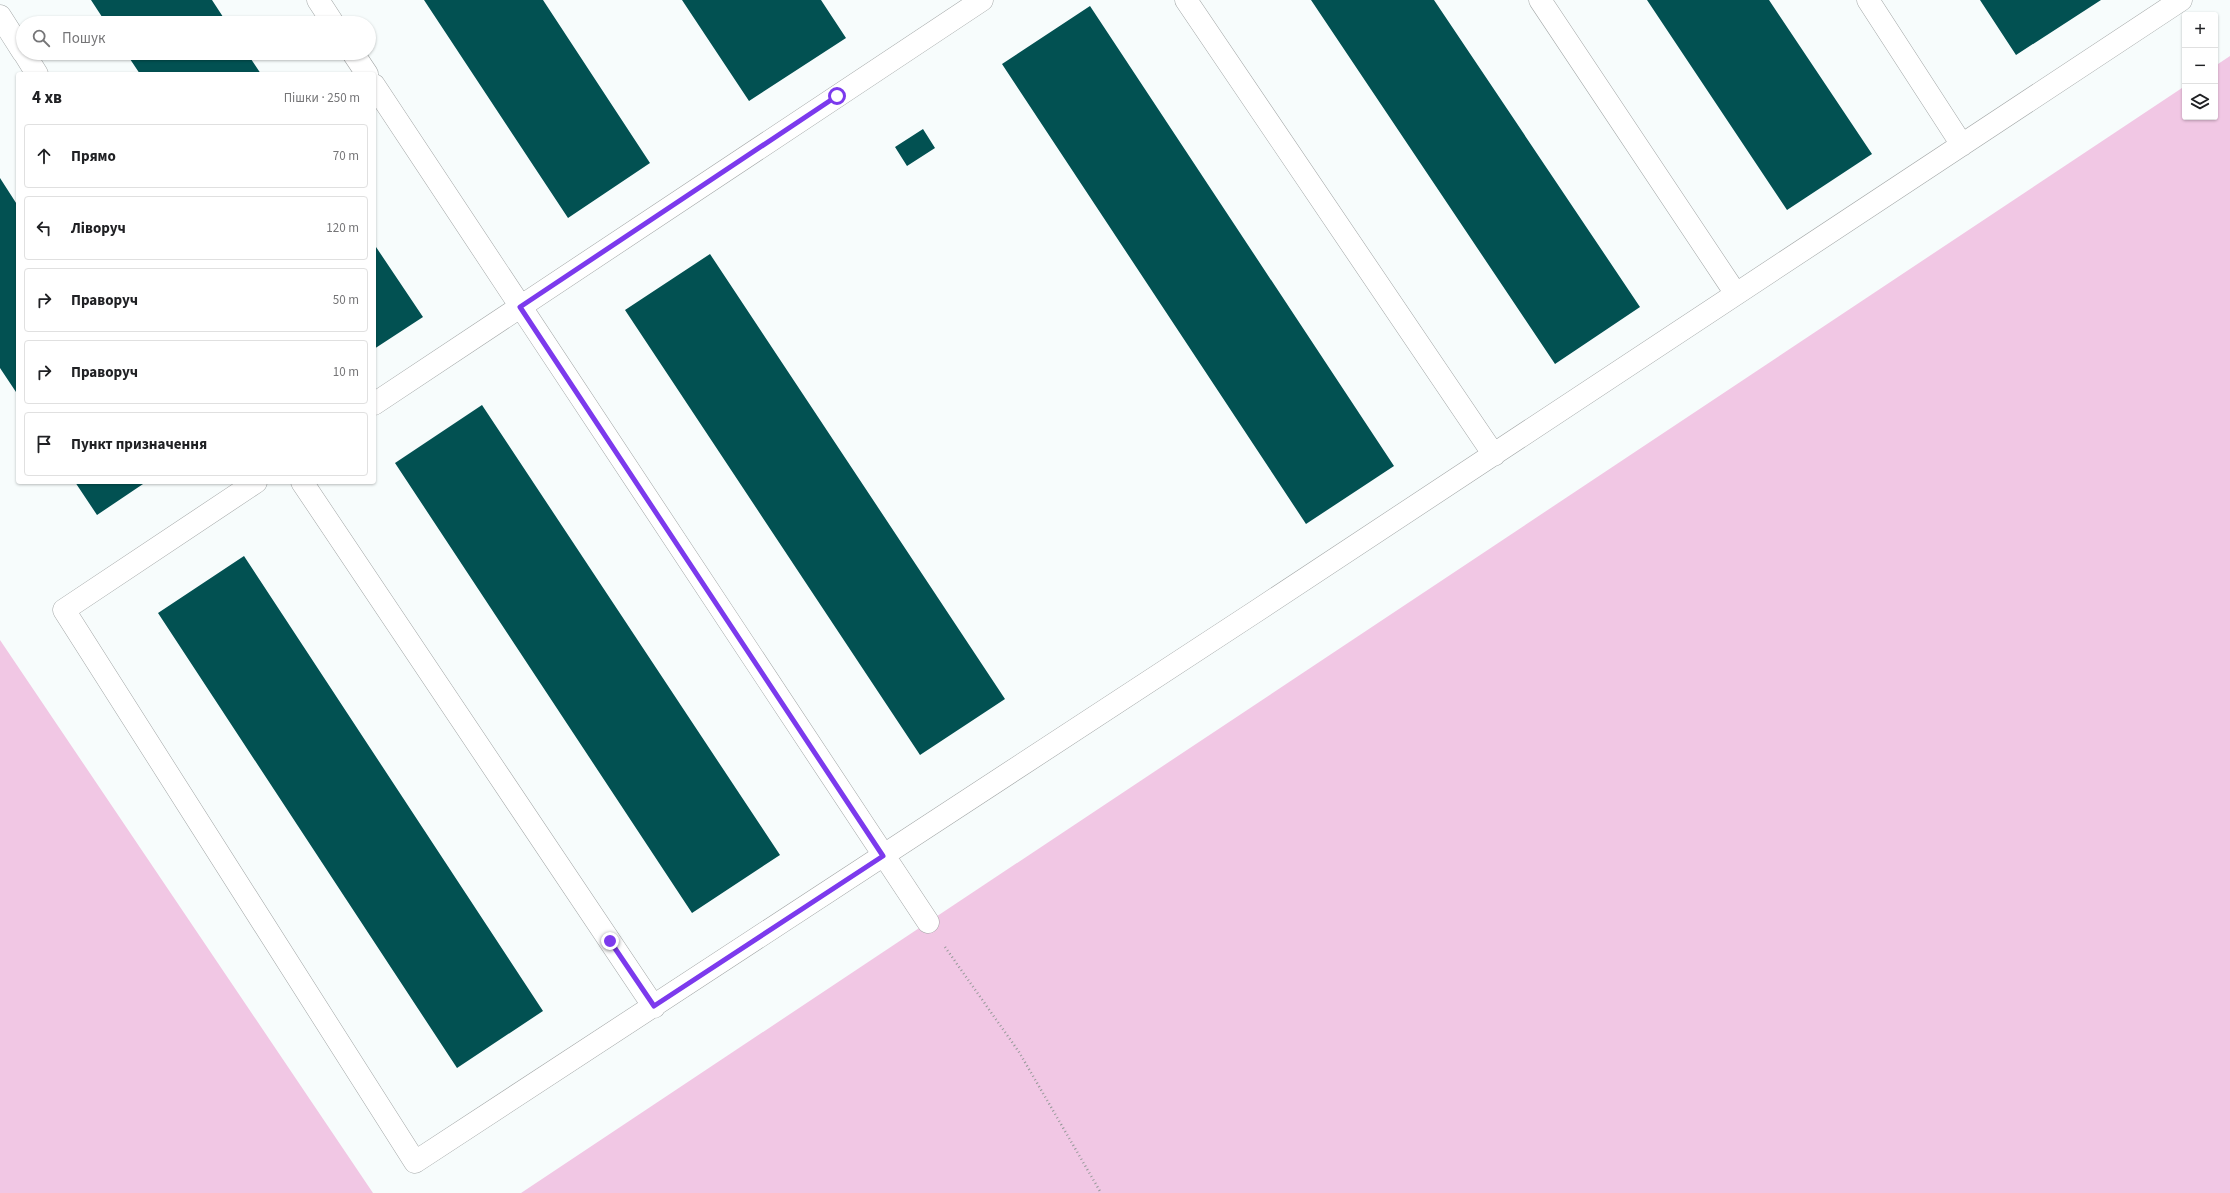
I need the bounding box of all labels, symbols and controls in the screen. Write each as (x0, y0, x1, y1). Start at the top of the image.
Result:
map controls (2182, 12, 2218, 120)
button: + (2182, 12, 2218, 48)
search box (16, 16, 376, 60)
icon: search (30, 27, 52, 49)
text: Пошук (62, 28, 105, 49)
button: − (2182, 48, 2218, 84)
button: layers (2182, 84, 2218, 120)
text: 4 хв (32, 86, 62, 110)
route start (828, 87, 846, 105)
text: Пішки · 250 m (284, 89, 360, 107)
icon: ahead (33, 145, 55, 167)
text: Прямо (71, 146, 116, 167)
text: 70 m (333, 147, 359, 165)
icon: left (33, 217, 55, 239)
text: Ліворуч (71, 218, 126, 239)
text: 120 m (326, 219, 359, 237)
icon: right (33, 289, 55, 311)
text: Праворуч (71, 290, 138, 311)
text: 50 m (333, 291, 359, 309)
icon: right (33, 361, 55, 383)
text: Праворуч (71, 362, 138, 383)
text: 10 m (333, 363, 359, 381)
icon: arrive (33, 433, 55, 455)
text: Пункт призначення (71, 434, 207, 455)
route end (601, 932, 619, 950)

